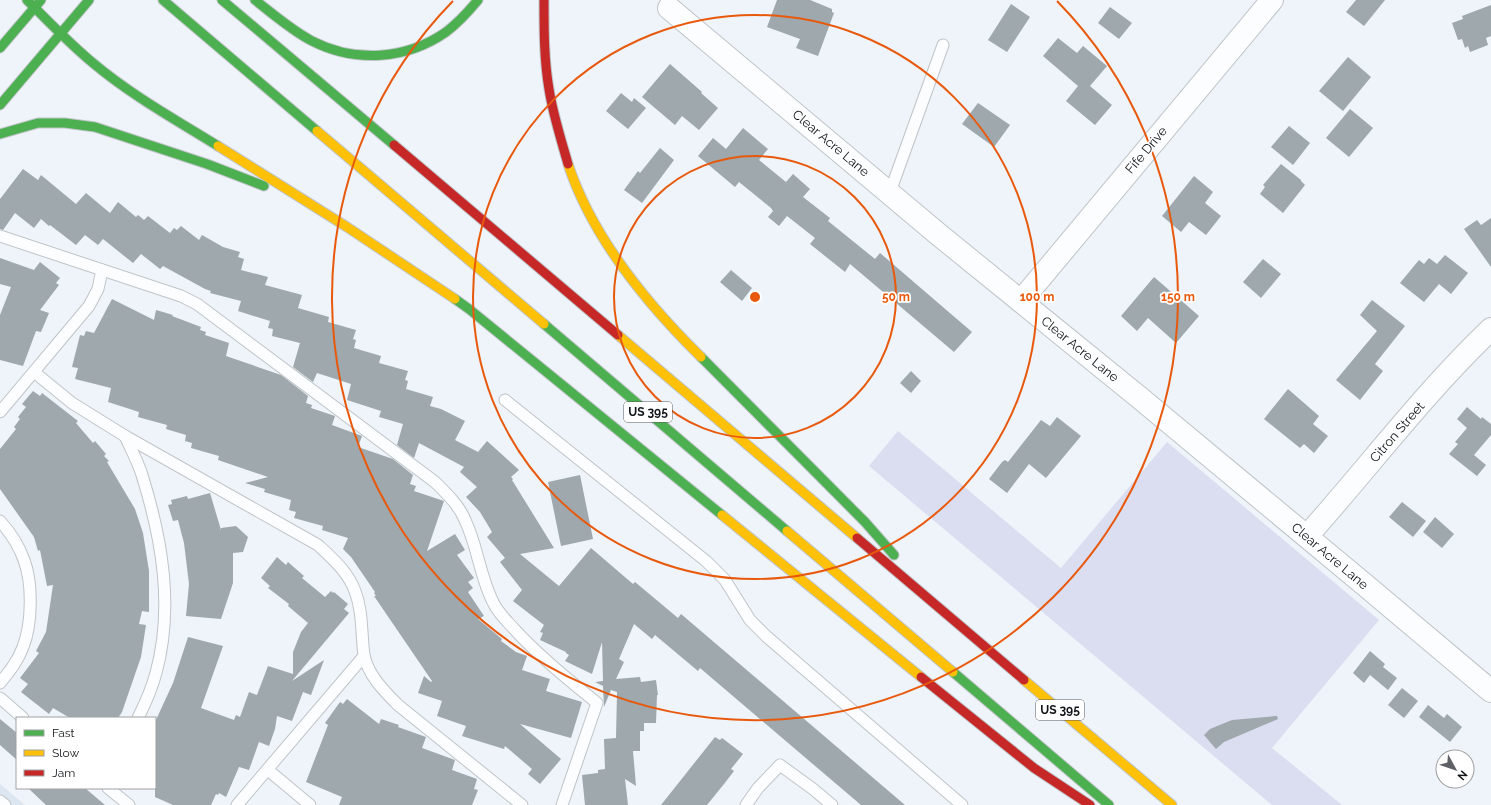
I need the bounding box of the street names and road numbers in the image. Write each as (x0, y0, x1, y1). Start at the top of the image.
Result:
street label: Clear Acre Lane (790, 107, 873, 180)
street label: Fife Drive (1122, 123, 1170, 176)
street label: Clear Acre Lane (1038, 313, 1122, 385)
street label: Citron Street (1367, 398, 1428, 465)
road number: US 395 (624, 402, 672, 422)
street label: Clear Acre Lane (1289, 520, 1372, 593)
road number: US 395 (1036, 700, 1084, 720)

